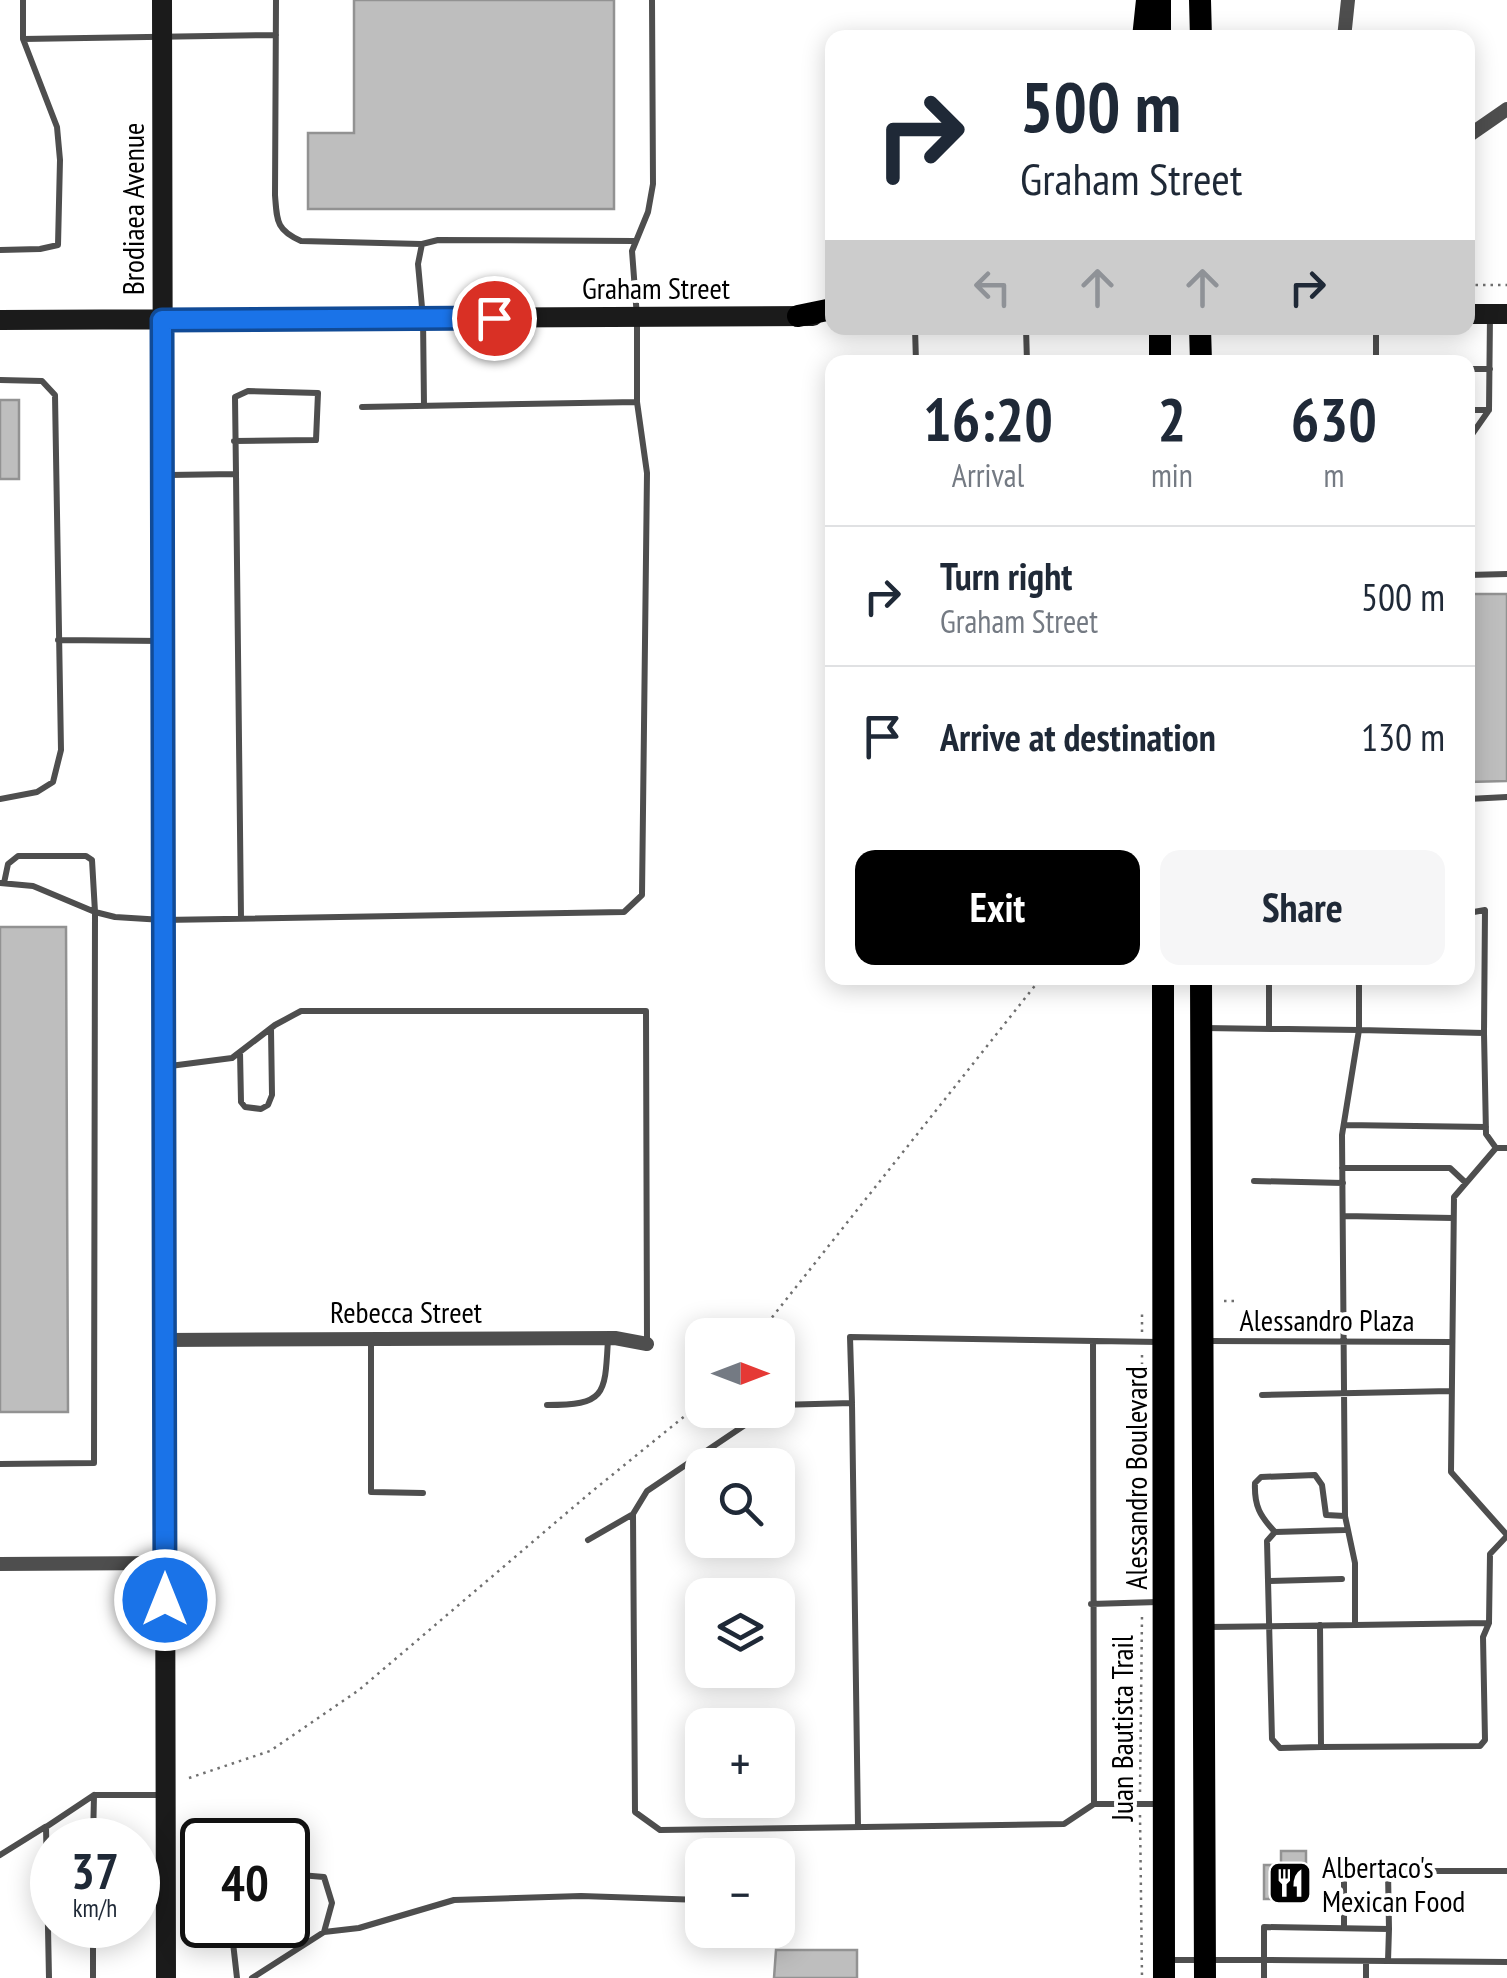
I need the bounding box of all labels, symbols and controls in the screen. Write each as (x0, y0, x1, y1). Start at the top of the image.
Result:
text: 500 m (1020, 61, 1181, 151)
icon: right (855, 70, 985, 200)
street label: Brodiaea Avenue (113, 123, 152, 295)
text: Graham Street (1020, 149, 1242, 207)
icon: left (965, 260, 1020, 315)
icon: ahead (1070, 260, 1125, 315)
icon: ahead (1175, 260, 1230, 315)
icon: right (1280, 260, 1335, 315)
street label: Graham Street (582, 268, 731, 307)
pin (452, 276, 537, 361)
icon: arrive (467, 291, 522, 346)
text: 16:20 (923, 380, 1053, 458)
text: 2 (1158, 380, 1186, 458)
text: 630 (1291, 380, 1377, 458)
text: Arrival (952, 454, 1024, 496)
text: min (1151, 454, 1193, 496)
text: m (1323, 454, 1344, 496)
text: Turn right (940, 551, 1072, 600)
icon: right (855, 569, 910, 624)
text: 500 m (1361, 572, 1445, 621)
text: Graham Street (940, 600, 1098, 642)
icon: arrive (855, 709, 910, 764)
text: Arrive at destination (940, 712, 1216, 761)
text: 130 m (1361, 712, 1445, 761)
button: Exit (855, 850, 1140, 965)
button: Share (1160, 850, 1445, 965)
street label: Rebecca Street (330, 1292, 483, 1331)
street label: Alessandro Plaza (1240, 1300, 1414, 1339)
north arrow (685, 1318, 795, 1428)
map controls (685, 1318, 795, 1948)
street label: Alessandro Boulevard (1116, 1366, 1155, 1590)
button: search (685, 1448, 795, 1558)
position arrow (113, 1548, 217, 1652)
button: layers (685, 1578, 795, 1688)
street label: Juan Bautista Trail (1102, 1635, 1141, 1822)
button: + (685, 1708, 795, 1818)
speed limit sign: 40 (180, 1818, 310, 1948)
text: 37 (71, 1838, 119, 1903)
button: − (685, 1838, 795, 1948)
place label: Albertaco's Mexican Food (1322, 1847, 1465, 1920)
restaurant icon: Albertaco's Mexican Food (1267, 1860, 1313, 1906)
text: km/h (73, 1892, 117, 1924)

